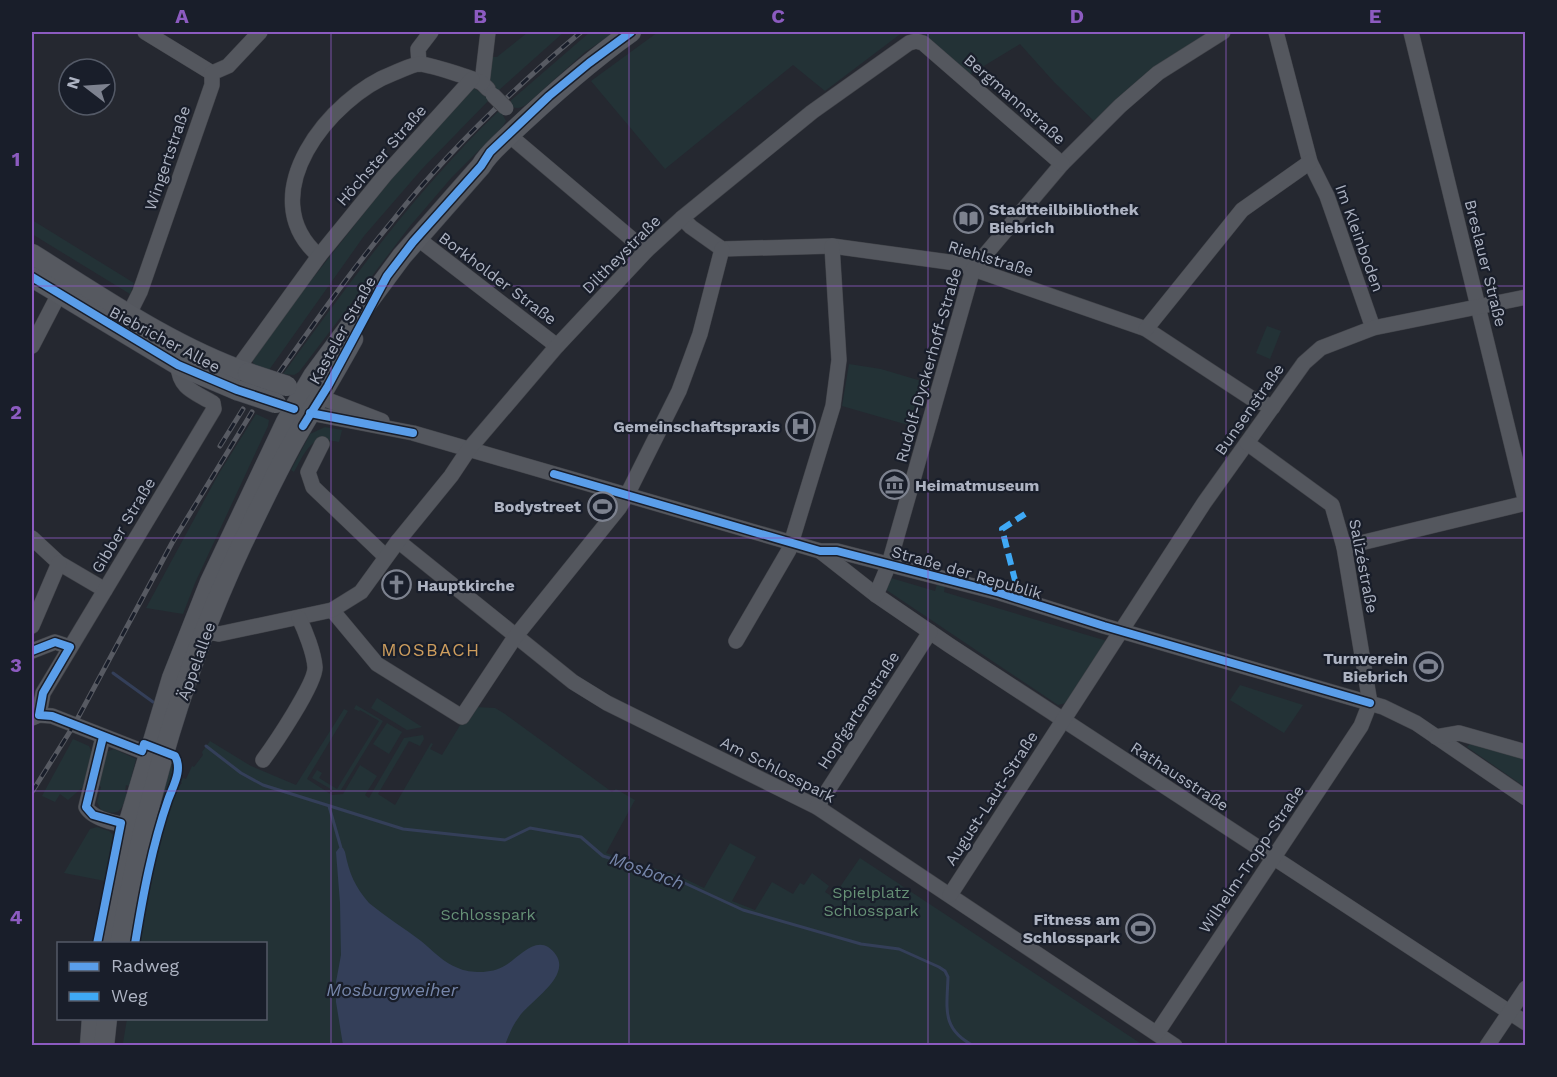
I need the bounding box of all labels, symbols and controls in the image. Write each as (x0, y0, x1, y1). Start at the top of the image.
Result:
text: A (175, 4, 189, 28)
text: B (473, 4, 487, 28)
text: C (771, 4, 785, 28)
text: D (1070, 4, 1084, 28)
text: E (1369, 4, 1381, 28)
street label: Bergmannstraße (960, 50, 1069, 149)
north arrow (57, 57, 117, 117)
text: N (62, 74, 84, 91)
street label: Höchster Straße (332, 101, 430, 210)
street label: Wingertstraße (141, 103, 194, 213)
text: 1 (12, 147, 20, 171)
street label: Im Kleinboden (1331, 182, 1388, 294)
street label: Breslauer Straße (1461, 198, 1511, 329)
place label: Stadtteilbibliothek Biebrich (989, 200, 1139, 237)
library icon: Stadtteilbibliothek Biebrich (952, 202, 984, 234)
street label: Diltheystraße (578, 211, 665, 298)
street label: Borkholder Straße (435, 228, 560, 329)
street label: Riehlstraße (946, 236, 1036, 280)
street label: Rudolf-Dyckerhoff-Straße (892, 266, 965, 465)
street label: Kasteler Straße (305, 273, 380, 388)
street label: Biebricher Allee (106, 302, 223, 377)
street label: Bunsenstraße (1211, 360, 1288, 459)
text: 2 (10, 400, 22, 424)
hospital icon: Gemeinschaftspraxis (785, 410, 817, 442)
place label: Gemeinschaftspraxis (613, 417, 780, 436)
museum icon: Heimatmuseum (878, 469, 910, 501)
street label: Gibber Straße (87, 474, 159, 577)
place label: Heimatmuseum (915, 476, 1039, 495)
sports icon: Bodystreet (586, 490, 618, 522)
place label: Bodystreet (494, 497, 581, 516)
street label: Salizéstraße (1345, 517, 1382, 615)
street label: Straße der Republik (889, 542, 1044, 603)
church icon: Hauptkirche (380, 569, 412, 601)
place label: Hauptkirche (417, 576, 515, 595)
street label: Äppelallee (174, 619, 219, 703)
district label: MOSBACH (381, 639, 481, 660)
street label: Hopfgartenstraße (813, 648, 904, 773)
place label: Turnverein Biebrich (1323, 649, 1408, 686)
sports icon: Turnverein Biebrich (1413, 651, 1445, 683)
text: 3 (10, 653, 22, 677)
street label: August-Laut-Straße (941, 728, 1042, 869)
street label: Am Schlosspark (717, 732, 838, 807)
street label: Rathausstraße (1127, 738, 1232, 815)
street label: Wilhelm-Tropp-Straße (1195, 782, 1308, 937)
water label: Mosbach (607, 847, 687, 894)
park label: Spielplatz Schlosspark (823, 883, 919, 920)
text: 4 (10, 905, 23, 929)
park label: Schlosspark (440, 905, 536, 924)
place label: Fitness am Schlosspark (1023, 910, 1120, 947)
sports icon: Fitness am Schlosspark (1125, 912, 1157, 944)
legend (57, 942, 267, 1020)
text: Radweg (111, 955, 180, 976)
water label: Mosburgweiher (326, 979, 459, 1000)
text: Weg (111, 985, 148, 1006)

